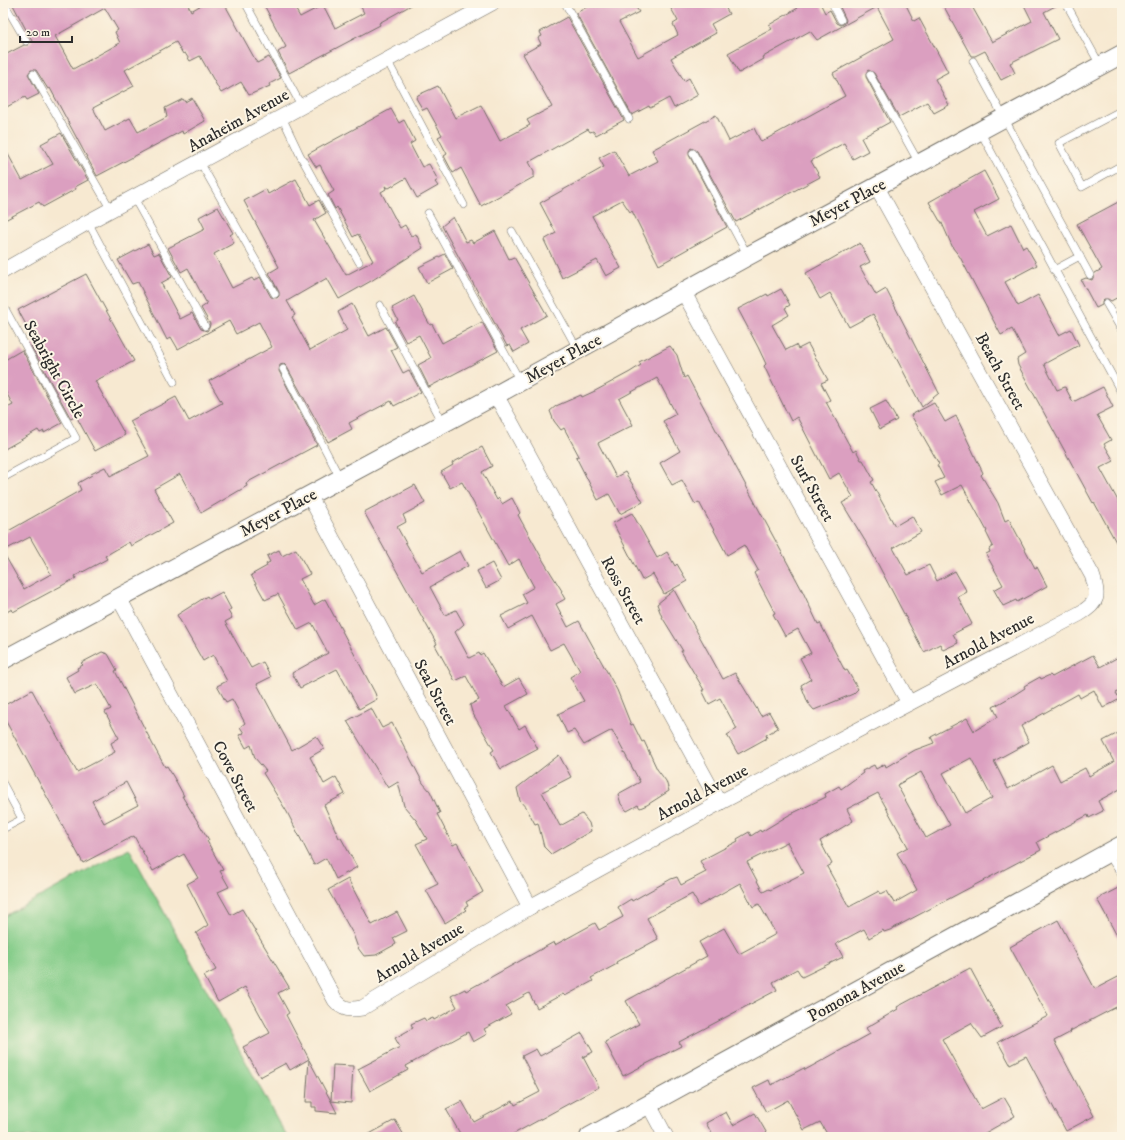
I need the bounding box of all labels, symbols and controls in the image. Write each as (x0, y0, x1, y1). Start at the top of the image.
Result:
scale bar (20, 18, 72, 44)
text: 20 m (26, 25, 50, 40)
street label: Anaheim Avenue (184, 84, 293, 158)
street label: Meyer Place (805, 173, 890, 232)
street label: Seabright Circle (18, 316, 90, 423)
street label: Meyer Place (521, 329, 606, 389)
street label: Beach Street (970, 329, 1031, 415)
street label: Surf Street (785, 451, 840, 526)
street label: Meyer Place (236, 483, 321, 542)
street label: Ross Street (595, 552, 651, 629)
street label: Arnold Avenue (939, 608, 1038, 674)
street label: Seal Street (408, 655, 462, 730)
street label: Cove Street (207, 737, 263, 817)
street label: Arnold Avenue (653, 760, 752, 826)
street label: Arnold Avenue (371, 918, 468, 988)
street label: Pomona Avenue (804, 956, 909, 1028)

